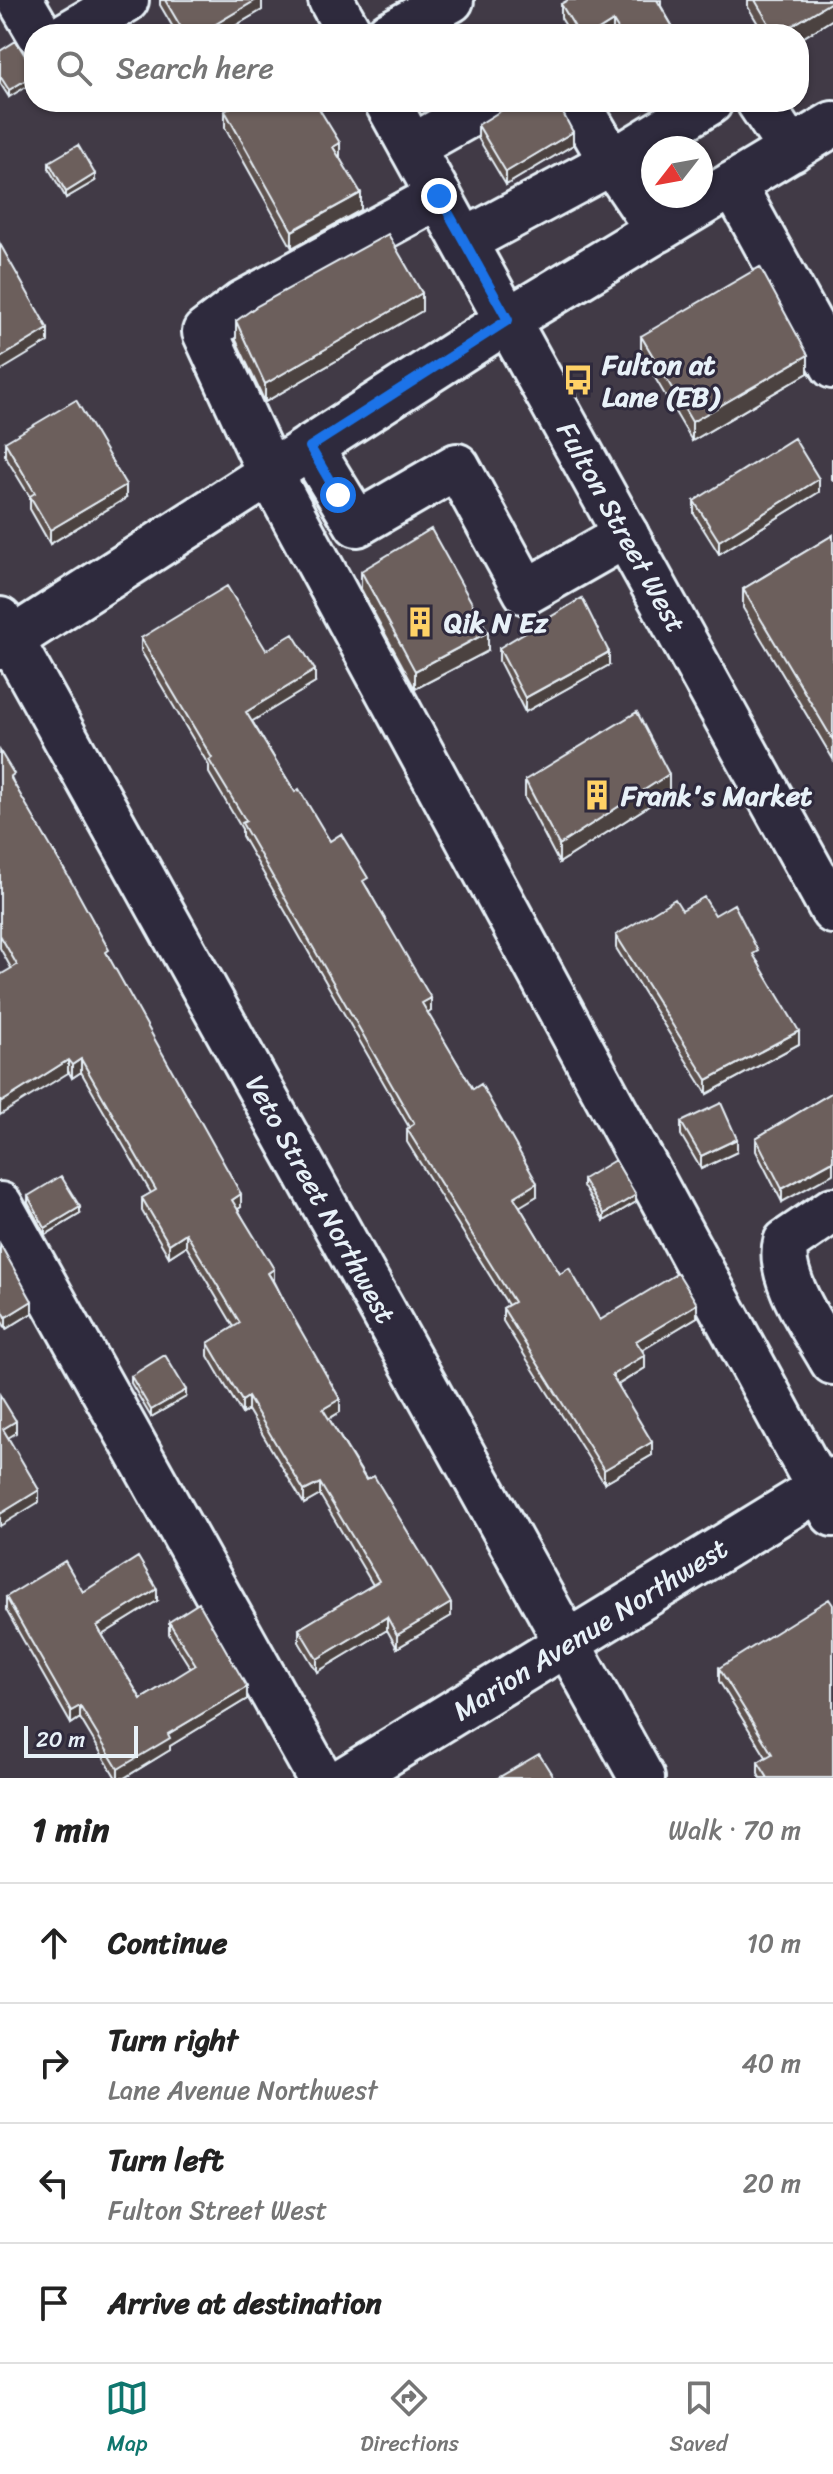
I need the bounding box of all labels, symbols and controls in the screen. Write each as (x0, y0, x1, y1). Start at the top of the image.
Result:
search box (24, 24, 809, 112)
text: Search here (116, 41, 274, 95)
icon: search (52, 46, 96, 90)
north arrow (641, 136, 713, 208)
route end (421, 178, 457, 214)
place label: Fulton at Lane (EB) (601, 340, 721, 421)
bus stop icon: Fulton at Lane (EB) (561, 363, 595, 397)
street label: Fulton Street West (543, 412, 700, 642)
route start (320, 477, 356, 513)
place label: Qik N Ez (444, 598, 550, 647)
building icon: Qik N Ez (403, 605, 437, 639)
place label: Frank's Market (620, 771, 813, 820)
building icon: Frank's Market (580, 778, 614, 812)
street label: Veto Street Northwest (232, 1065, 410, 1333)
street label: Marion Avenue Northwest (443, 1525, 738, 1734)
text: 20 m (36, 1720, 85, 1759)
scale bar (24, 1722, 138, 1758)
text: 1 min (32, 1800, 109, 1860)
text: Walk · 70 m (668, 1807, 801, 1853)
text: Continue (108, 1916, 227, 1970)
text: 10 m (747, 1920, 801, 1966)
icon: ahead (32, 1921, 76, 1965)
text: Turn right (108, 2013, 238, 2067)
text: 40 m (742, 2040, 801, 2086)
icon: right (32, 2041, 76, 2085)
text: Lane Avenue Northwest (108, 2067, 377, 2113)
text: Turn left (108, 2133, 224, 2187)
text: 20 m (743, 2160, 801, 2206)
icon: left (32, 2161, 76, 2205)
text: Fulton Street West (108, 2187, 327, 2233)
text: Arrive at destination (108, 2276, 382, 2330)
icon: arrive (32, 2281, 76, 2325)
tab: Map (105, 2376, 149, 2463)
tab: Directions (360, 2376, 459, 2463)
tab: Saved (670, 2376, 728, 2463)

